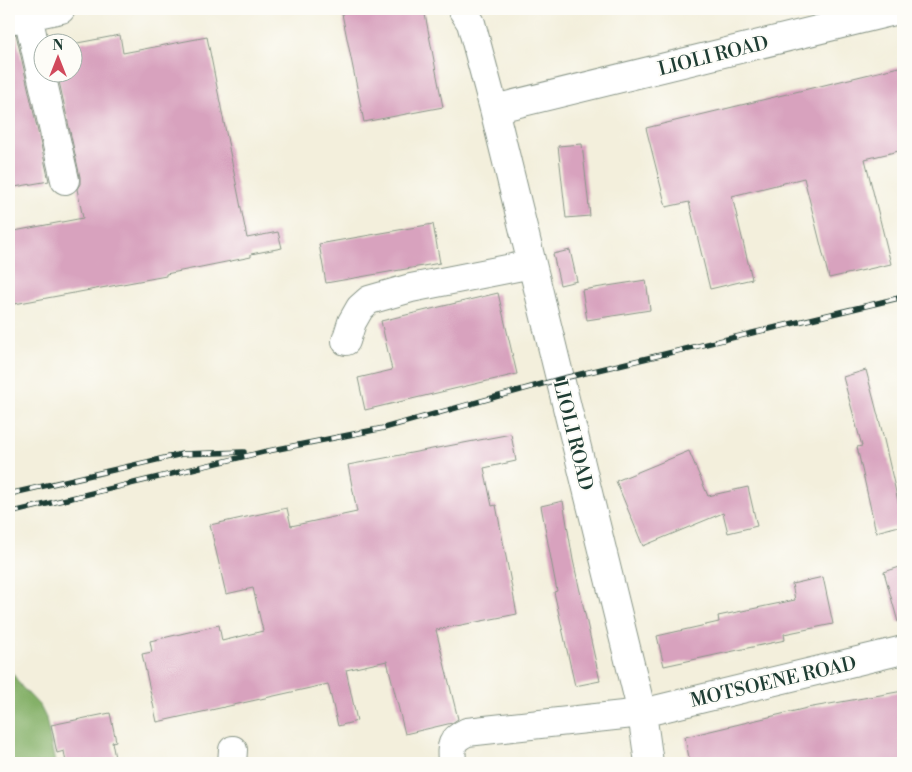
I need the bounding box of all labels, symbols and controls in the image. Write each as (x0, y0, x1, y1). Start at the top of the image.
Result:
street label: LIOLI ROAD (656, 31, 771, 81)
north arrow (32, 32, 82, 82)
text: N (52, 37, 64, 55)
street label: LIOLI ROAD (548, 378, 598, 493)
street label: MOTSOENE ROAD (688, 651, 859, 713)

